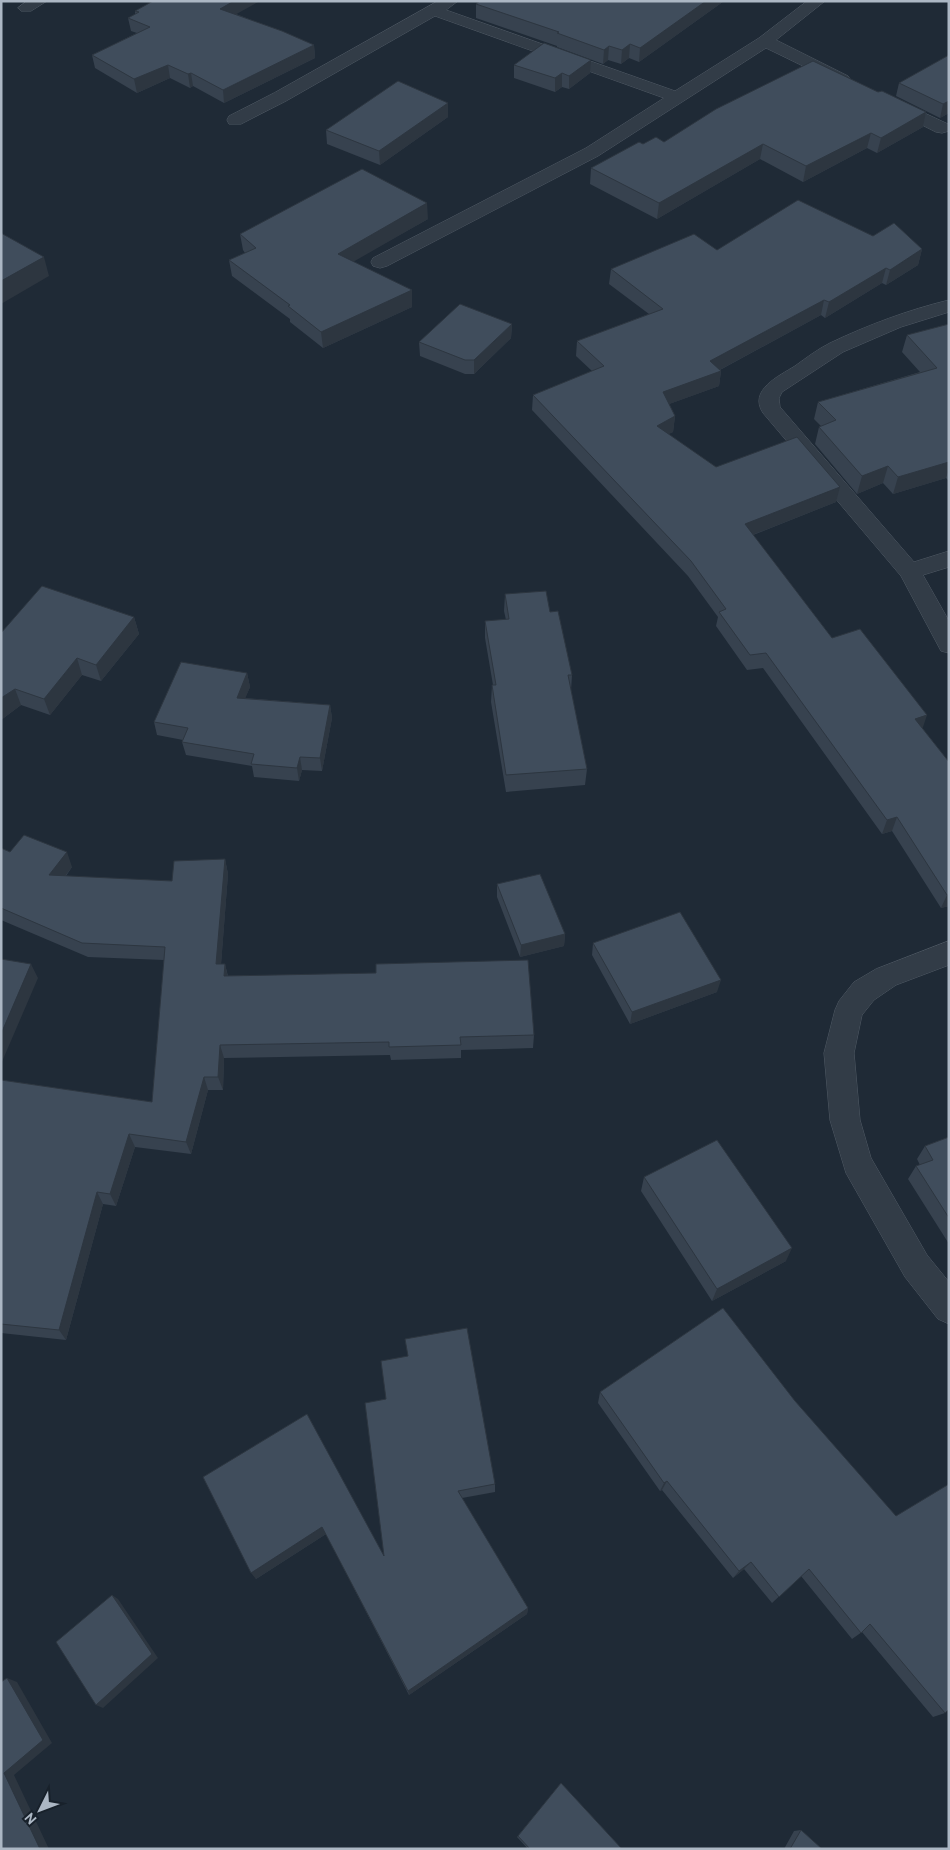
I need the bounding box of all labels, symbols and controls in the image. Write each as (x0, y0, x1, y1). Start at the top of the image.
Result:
north arrow (15, 1785, 65, 1835)
text: N (22, 1808, 41, 1827)

